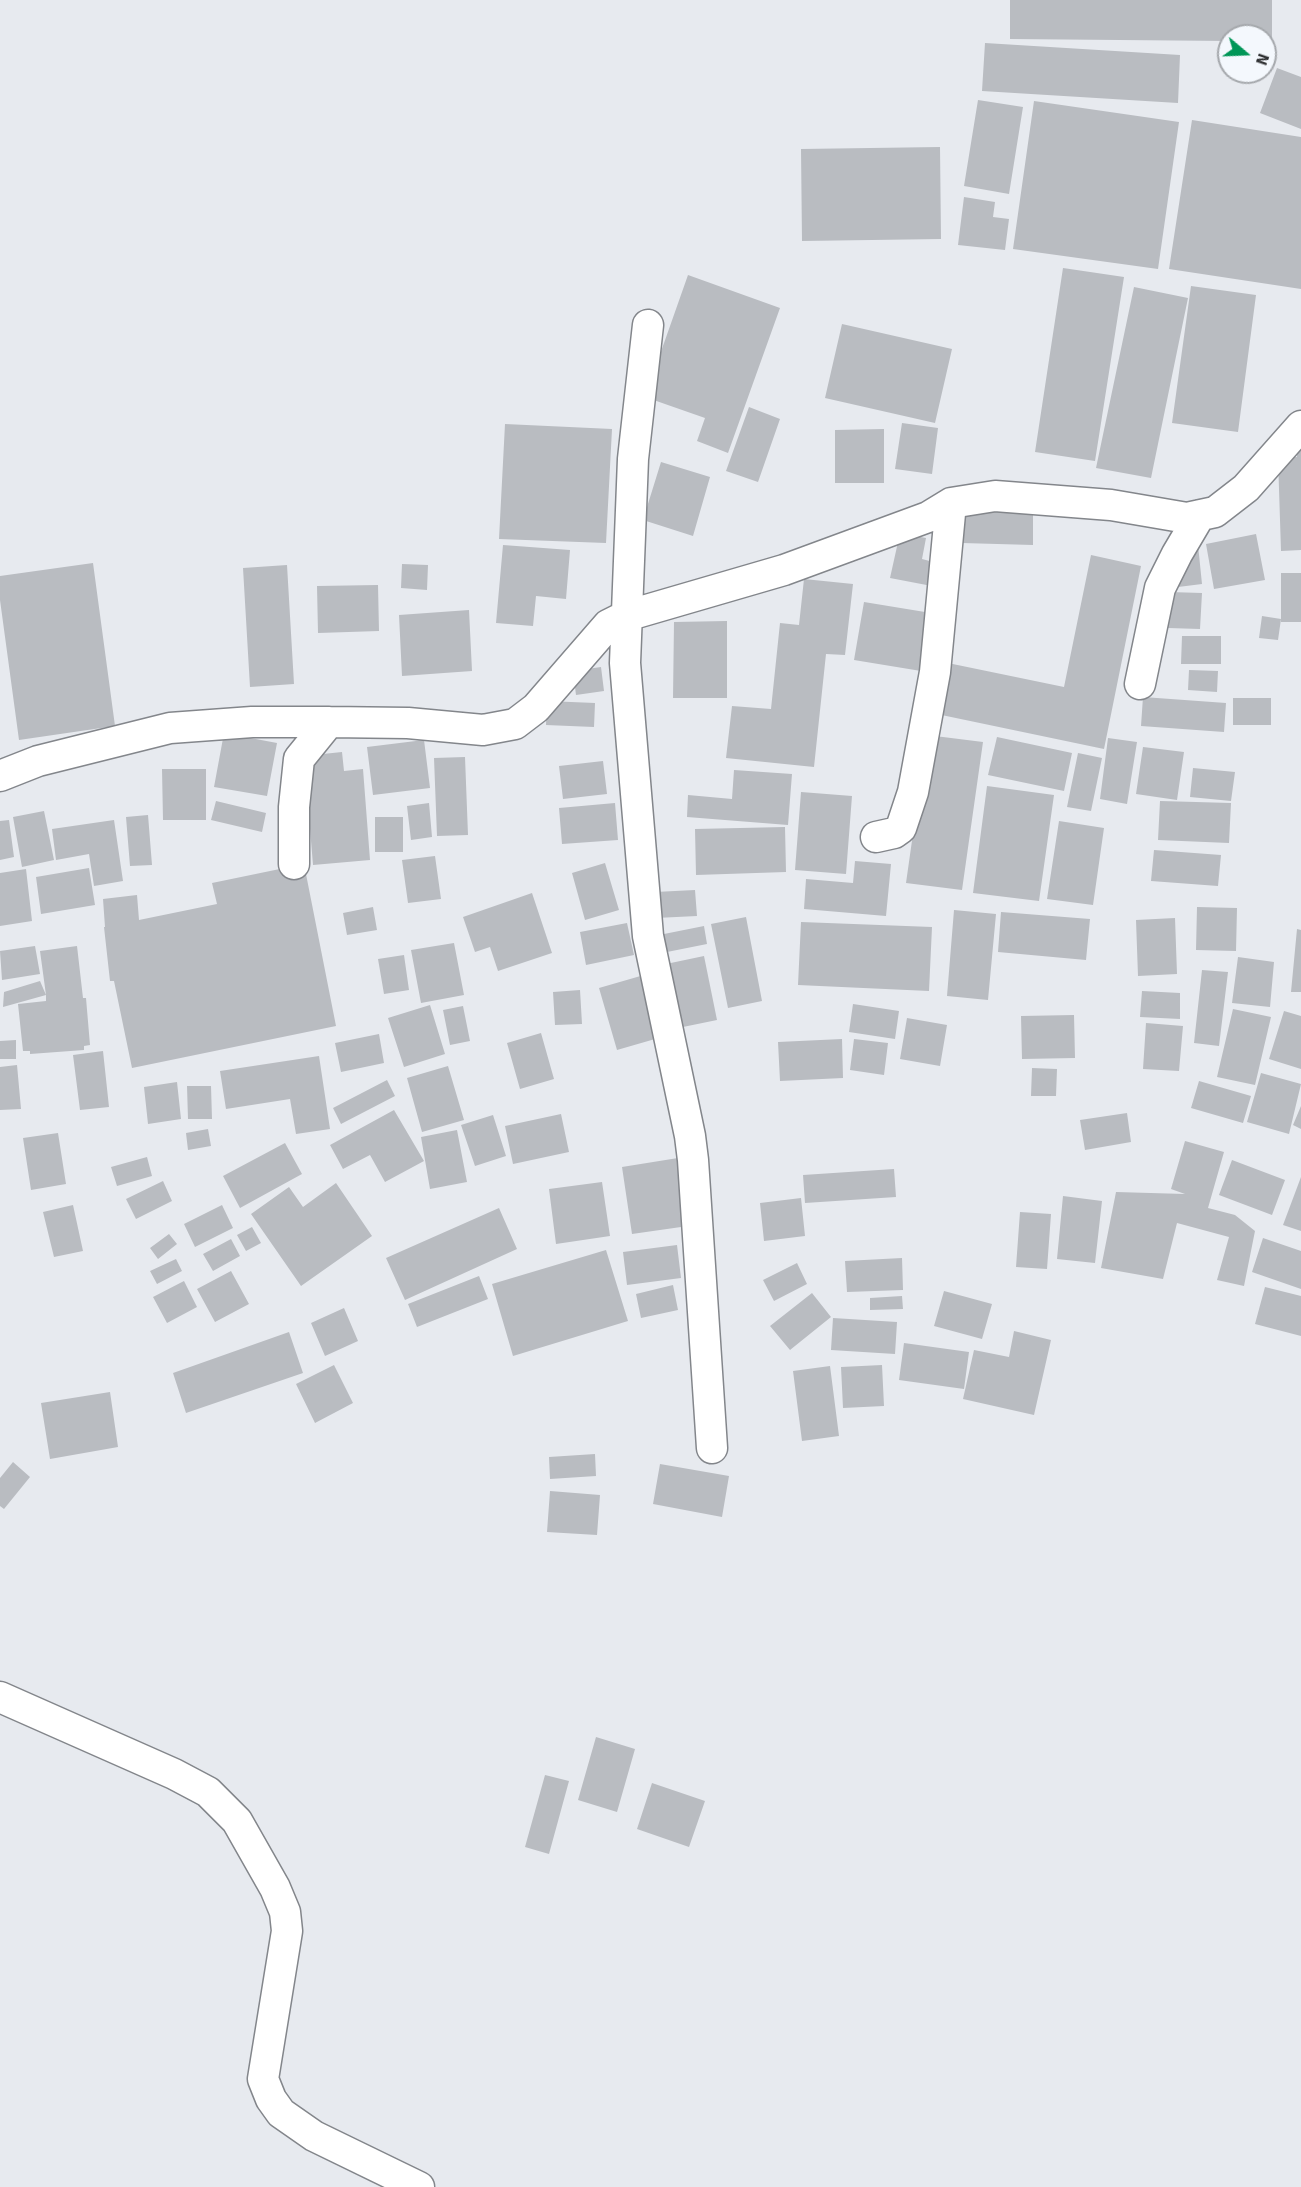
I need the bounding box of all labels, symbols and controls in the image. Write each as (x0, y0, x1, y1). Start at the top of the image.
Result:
north arrow (1217, 24, 1277, 84)
text: N (1251, 51, 1273, 68)

